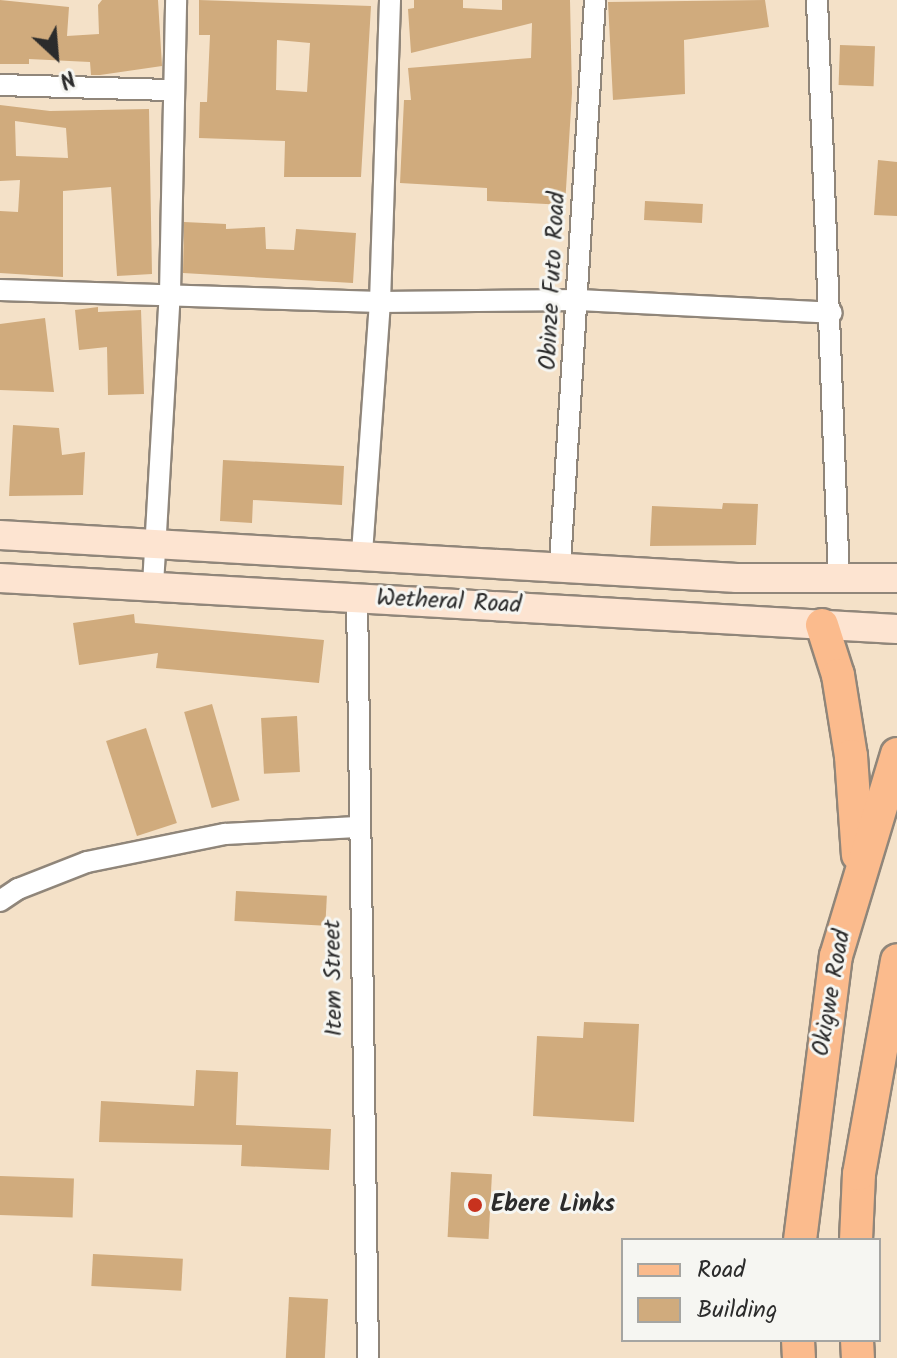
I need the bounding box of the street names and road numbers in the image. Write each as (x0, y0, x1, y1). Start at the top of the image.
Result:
street label: Obinze Futo Road (534, 191, 572, 371)
street label: Wetheral Road (376, 584, 522, 620)
street label: Item Street (319, 919, 349, 1037)
street label: Okigwe Road (807, 928, 857, 1058)

